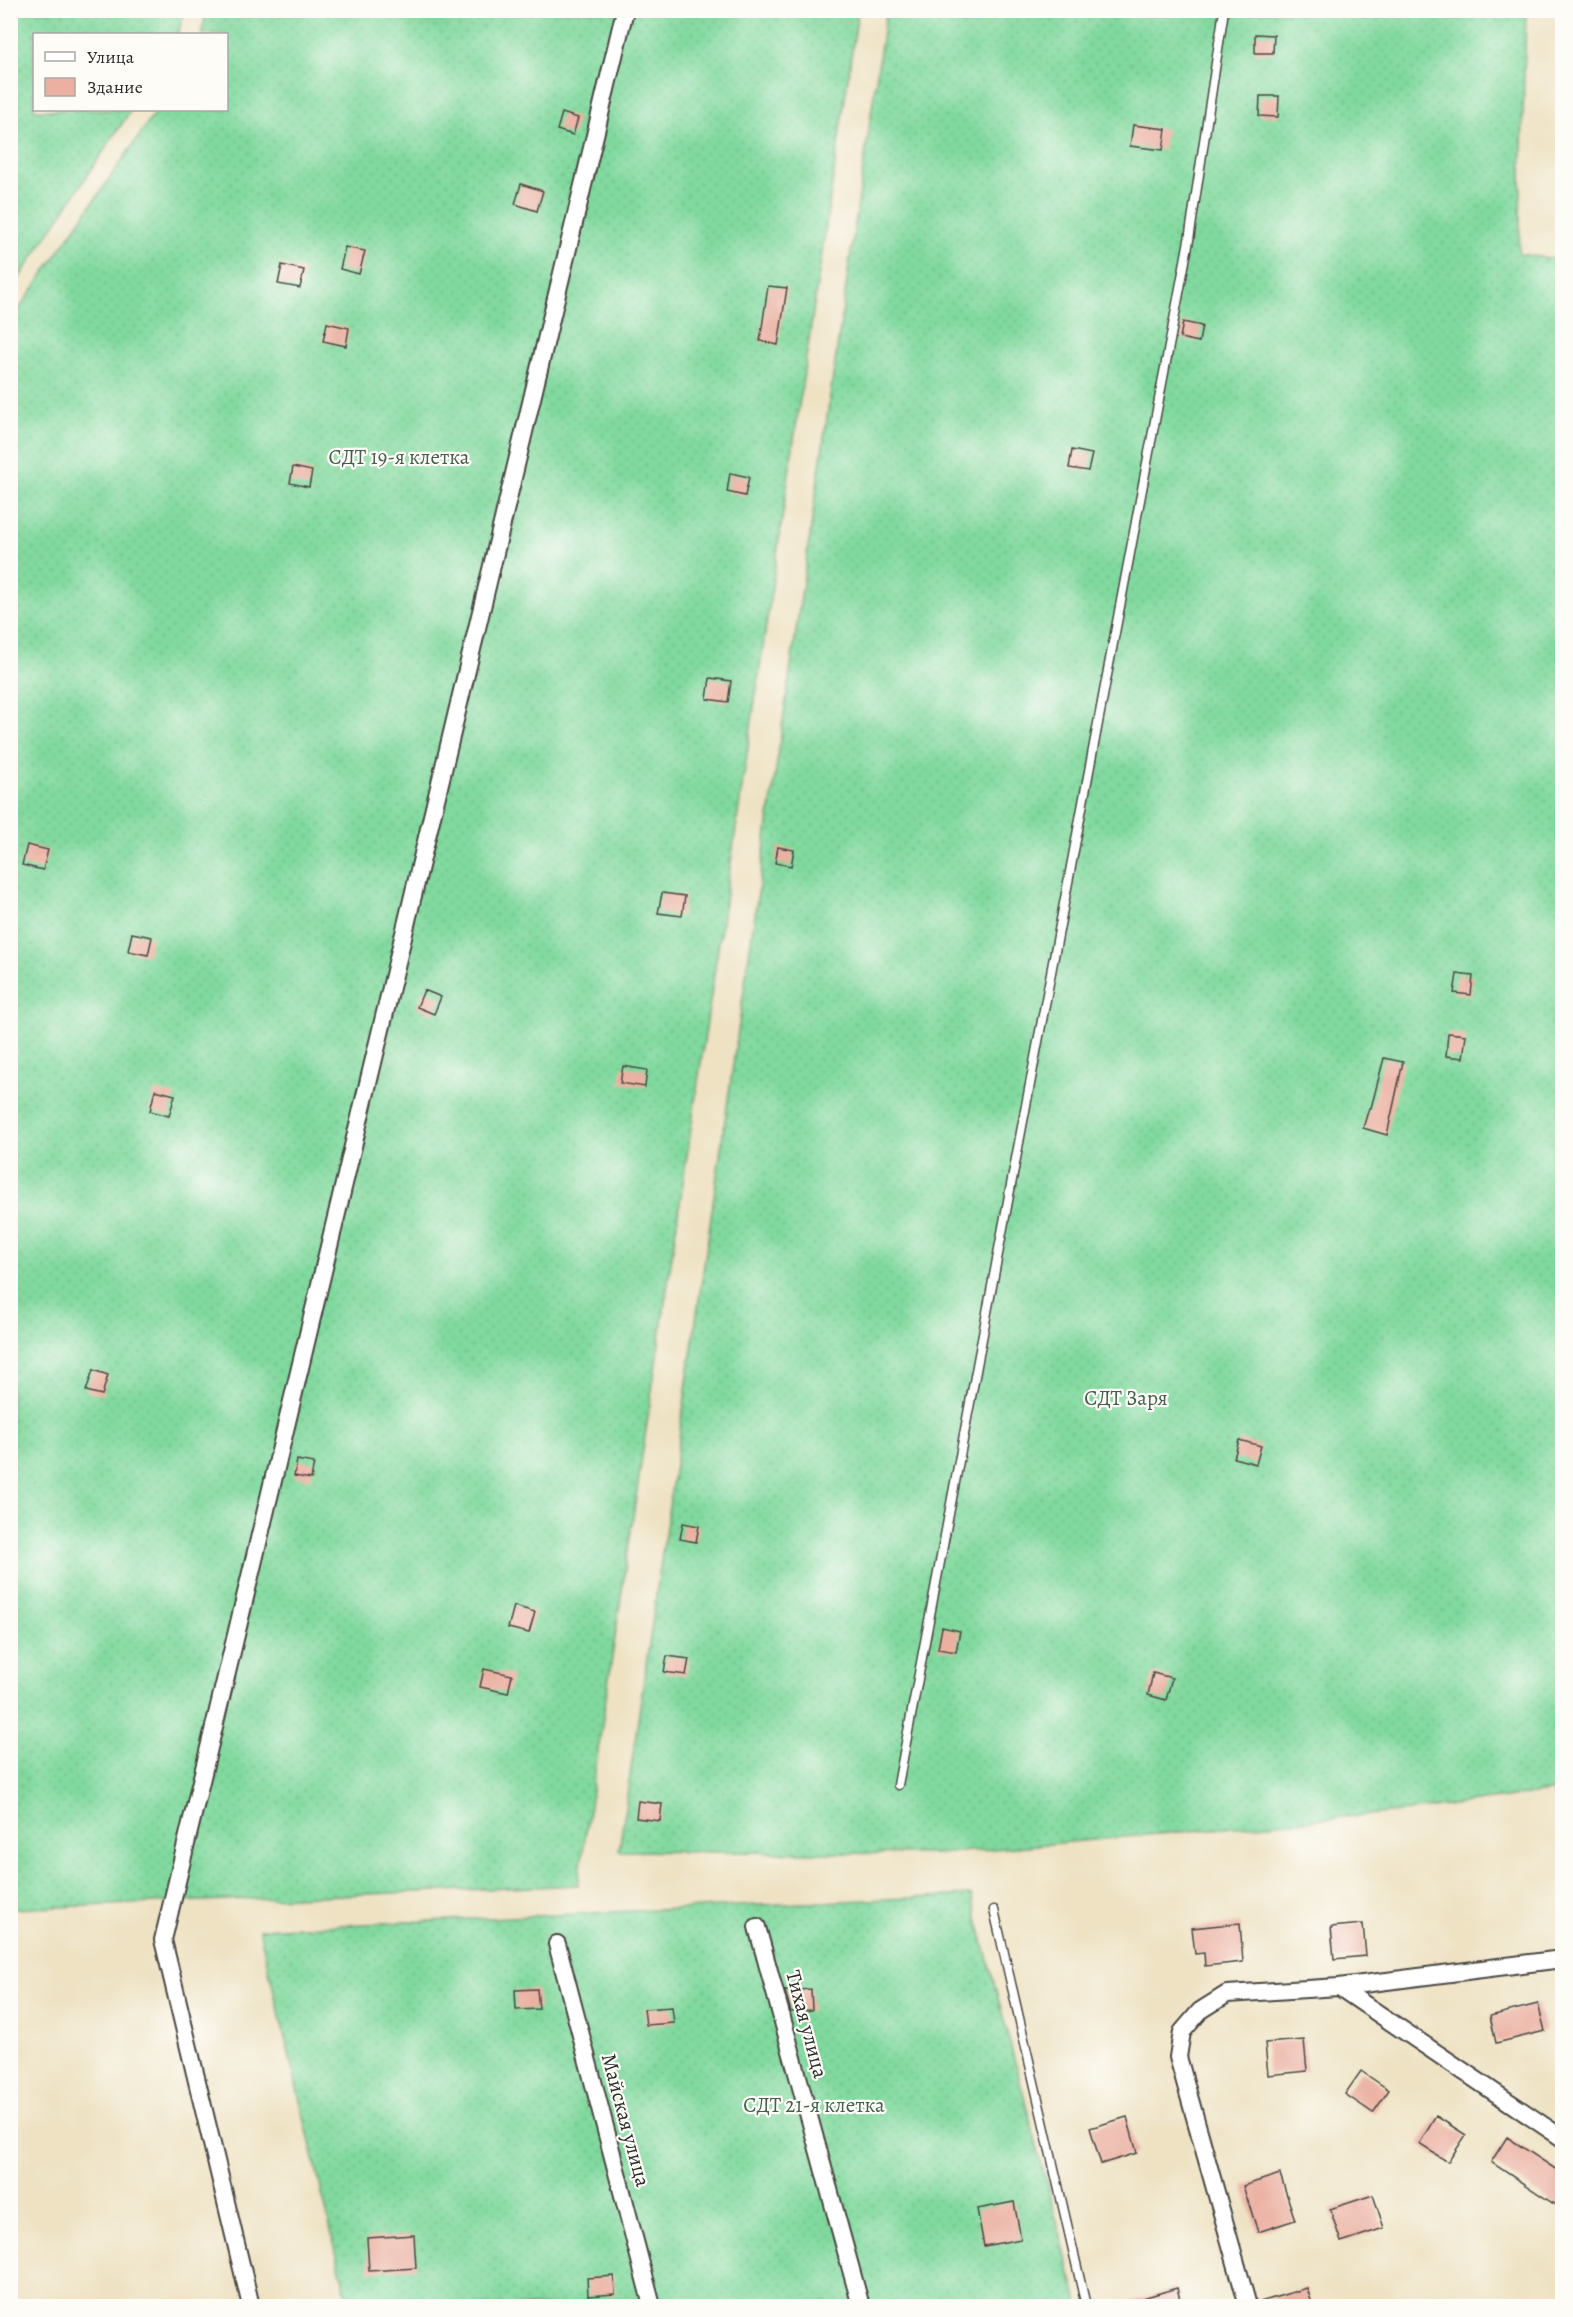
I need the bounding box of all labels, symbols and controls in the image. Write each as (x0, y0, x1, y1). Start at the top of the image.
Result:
legend (33, 33, 228, 111)
text: Улица (87, 45, 135, 69)
text: Здание (87, 75, 143, 99)
park label: СДТ 19-я клетка (329, 443, 470, 471)
park label: СДТ Заря (1084, 1384, 1168, 1412)
street label: Тихая улица (779, 1967, 835, 2081)
street label: Майская улица (595, 2050, 657, 2190)
park label: СДТ 21-я клетка (743, 2091, 885, 2119)

